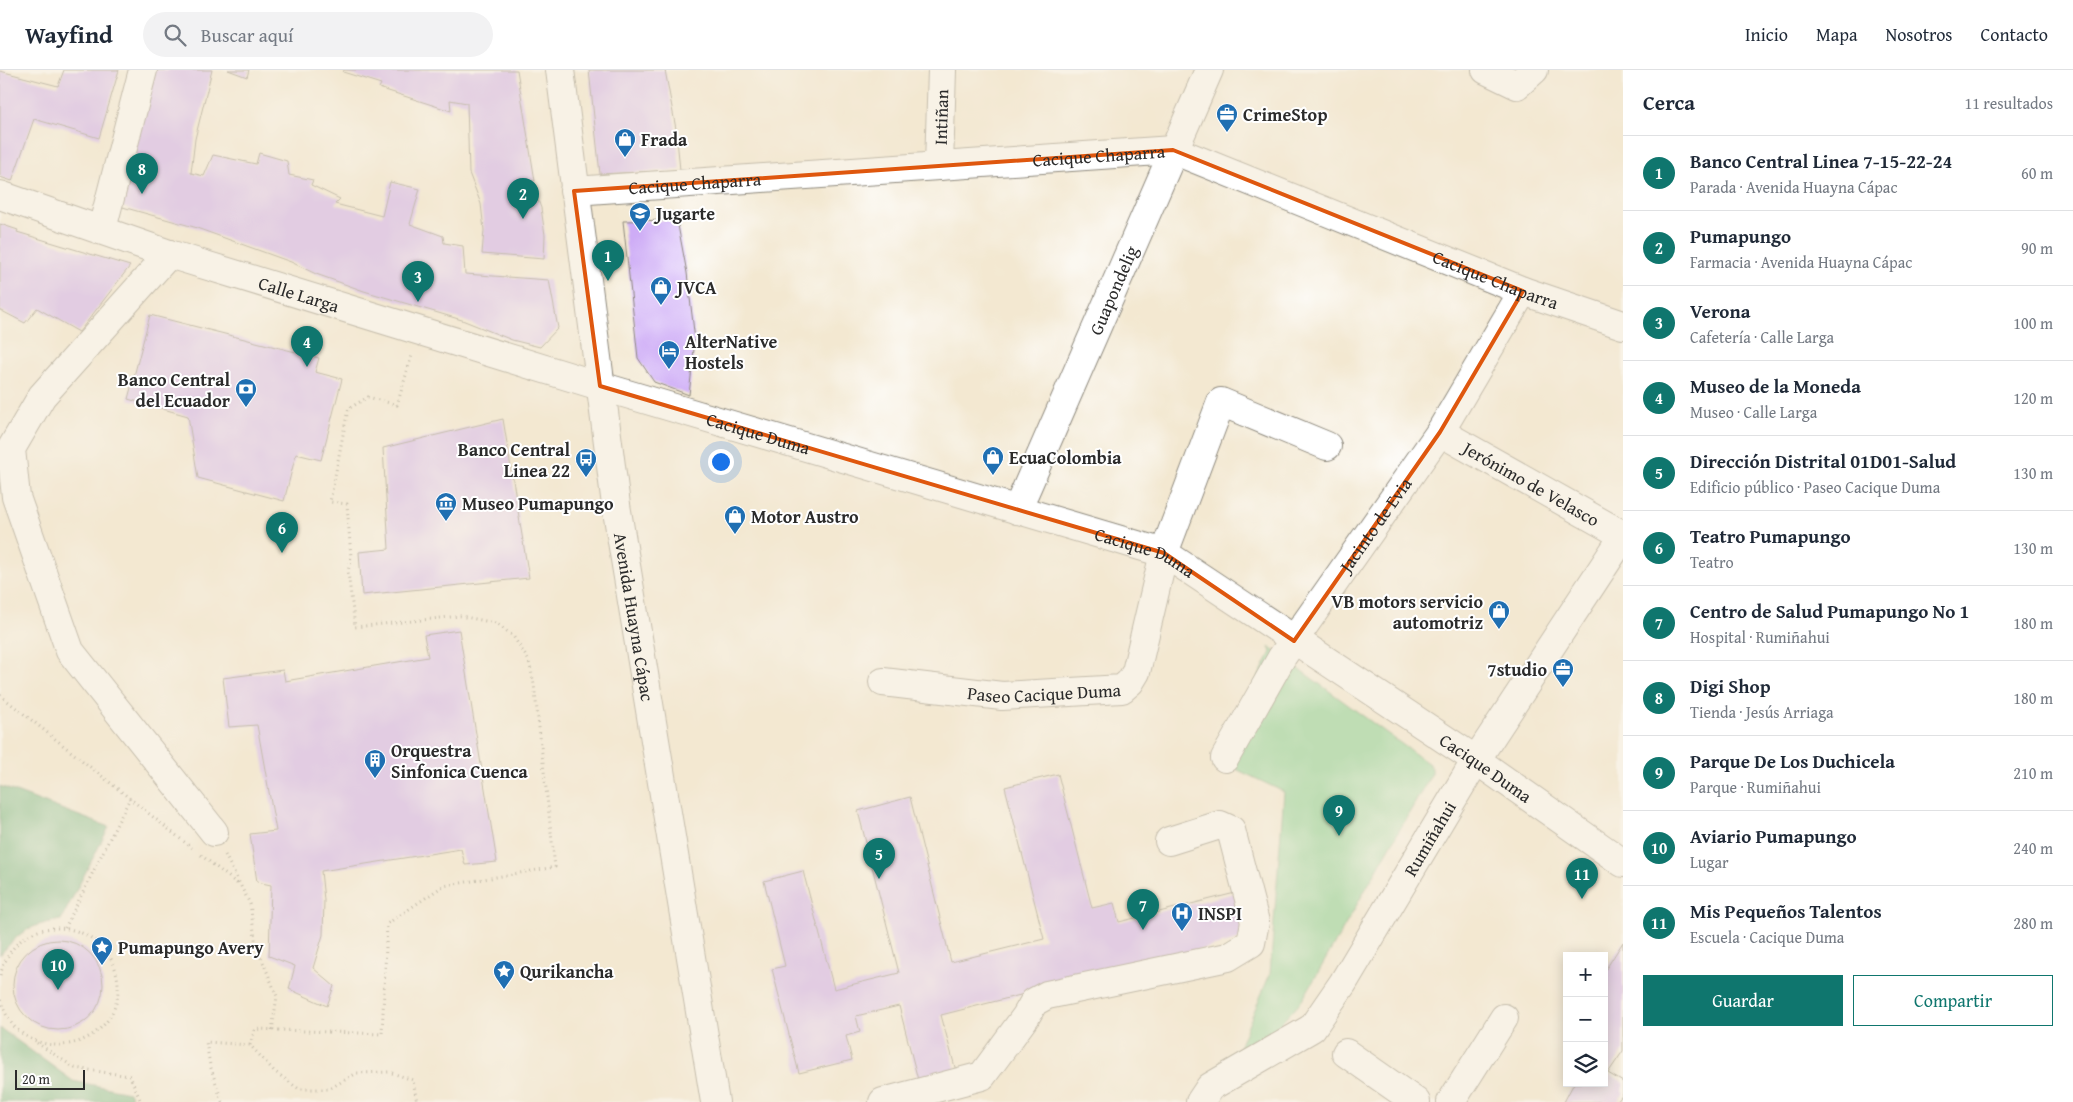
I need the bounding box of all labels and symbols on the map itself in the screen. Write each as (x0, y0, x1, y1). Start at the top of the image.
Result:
street label: Intiñan (926, 89, 955, 145)
place label: CrimeStop (1243, 101, 1327, 128)
office icon: CrimeStop (1215, 102, 1239, 133)
place label: Frada (641, 126, 688, 153)
shop icon: Frada (613, 127, 637, 158)
street label: Cacique Chaparra (1032, 137, 1166, 173)
pin: 8 (126, 153, 158, 194)
street label: Cacique Chaparra (628, 165, 762, 201)
pin: 2 (507, 178, 539, 219)
place label: Jugarte (653, 200, 715, 227)
school or university icon: Jugarte (628, 201, 652, 232)
pin: 1 (592, 240, 624, 281)
street label: Guapondelig (1082, 241, 1144, 339)
street label: Cacique Chaparra (1429, 243, 1563, 316)
pin: 3 (402, 261, 434, 302)
street label: Calle Larga (255, 269, 343, 319)
place label: JVCA (674, 274, 717, 301)
shop icon: JVCA (649, 275, 673, 306)
pin: 4 (291, 326, 323, 367)
place label: AlterNative Hostels (685, 328, 777, 376)
hotel icon: AlterNative Hostels (657, 339, 681, 370)
place label: Banco Central del Ecuador (118, 366, 231, 414)
bank icon: Banco Central del Ecuador (234, 377, 258, 408)
street label: Cacique Duma (703, 405, 814, 461)
street label: Jerónimo de Velasco (1457, 433, 1605, 533)
place label: Banco Central Linea 22 (458, 436, 570, 484)
place label: EcuaColombia (1009, 444, 1122, 471)
shop icon: EcuaColombia (981, 445, 1005, 476)
bus stop icon: Banco Central Linea 22 (574, 447, 598, 478)
your location (708, 449, 734, 475)
street label: Jacinto de Evia (1331, 471, 1418, 579)
place label: Museo Pumapungo (462, 490, 614, 517)
museum icon: Museo Pumapungo (434, 491, 458, 522)
place label: Motor Austro (751, 503, 859, 530)
shop icon: Motor Austro (723, 504, 747, 535)
pin: 6 (266, 512, 298, 553)
street label: Cacique Duma (1092, 520, 1201, 584)
street label: Avenida Huayna Cápac (607, 531, 662, 703)
place label: VB motors servicio automotriz (1331, 588, 1483, 636)
shop icon: VB motors servicio automotriz (1487, 599, 1511, 630)
place label: 7studio (1487, 656, 1547, 683)
office icon: 7studio (1551, 657, 1575, 688)
street label: Paseo Cacique Duma (966, 676, 1122, 710)
street label: Cacique Duma (1434, 726, 1538, 809)
place label: Orquestra Sinfonica Cuenca (391, 737, 529, 785)
building icon: Orquestra Sinfonica Cuenca (363, 748, 387, 779)
pin: 9 (1323, 795, 1355, 836)
street label: Rumiñahui (1396, 796, 1462, 881)
pin: 5 (863, 838, 895, 879)
pin: 11 (1566, 858, 1598, 899)
pin: 7 (1127, 889, 1159, 930)
place label: INSPI (1198, 900, 1242, 927)
hospital icon: INSPI (1170, 901, 1194, 932)
place label: Pumapungo Avery (118, 934, 264, 961)
place icon: Pumapungo Avery (90, 935, 114, 966)
pin: 10 (42, 949, 74, 990)
place label: Qurikancha (520, 958, 614, 985)
place icon: Qurikancha (492, 959, 516, 990)
scale bar (15, 1067, 85, 1090)

